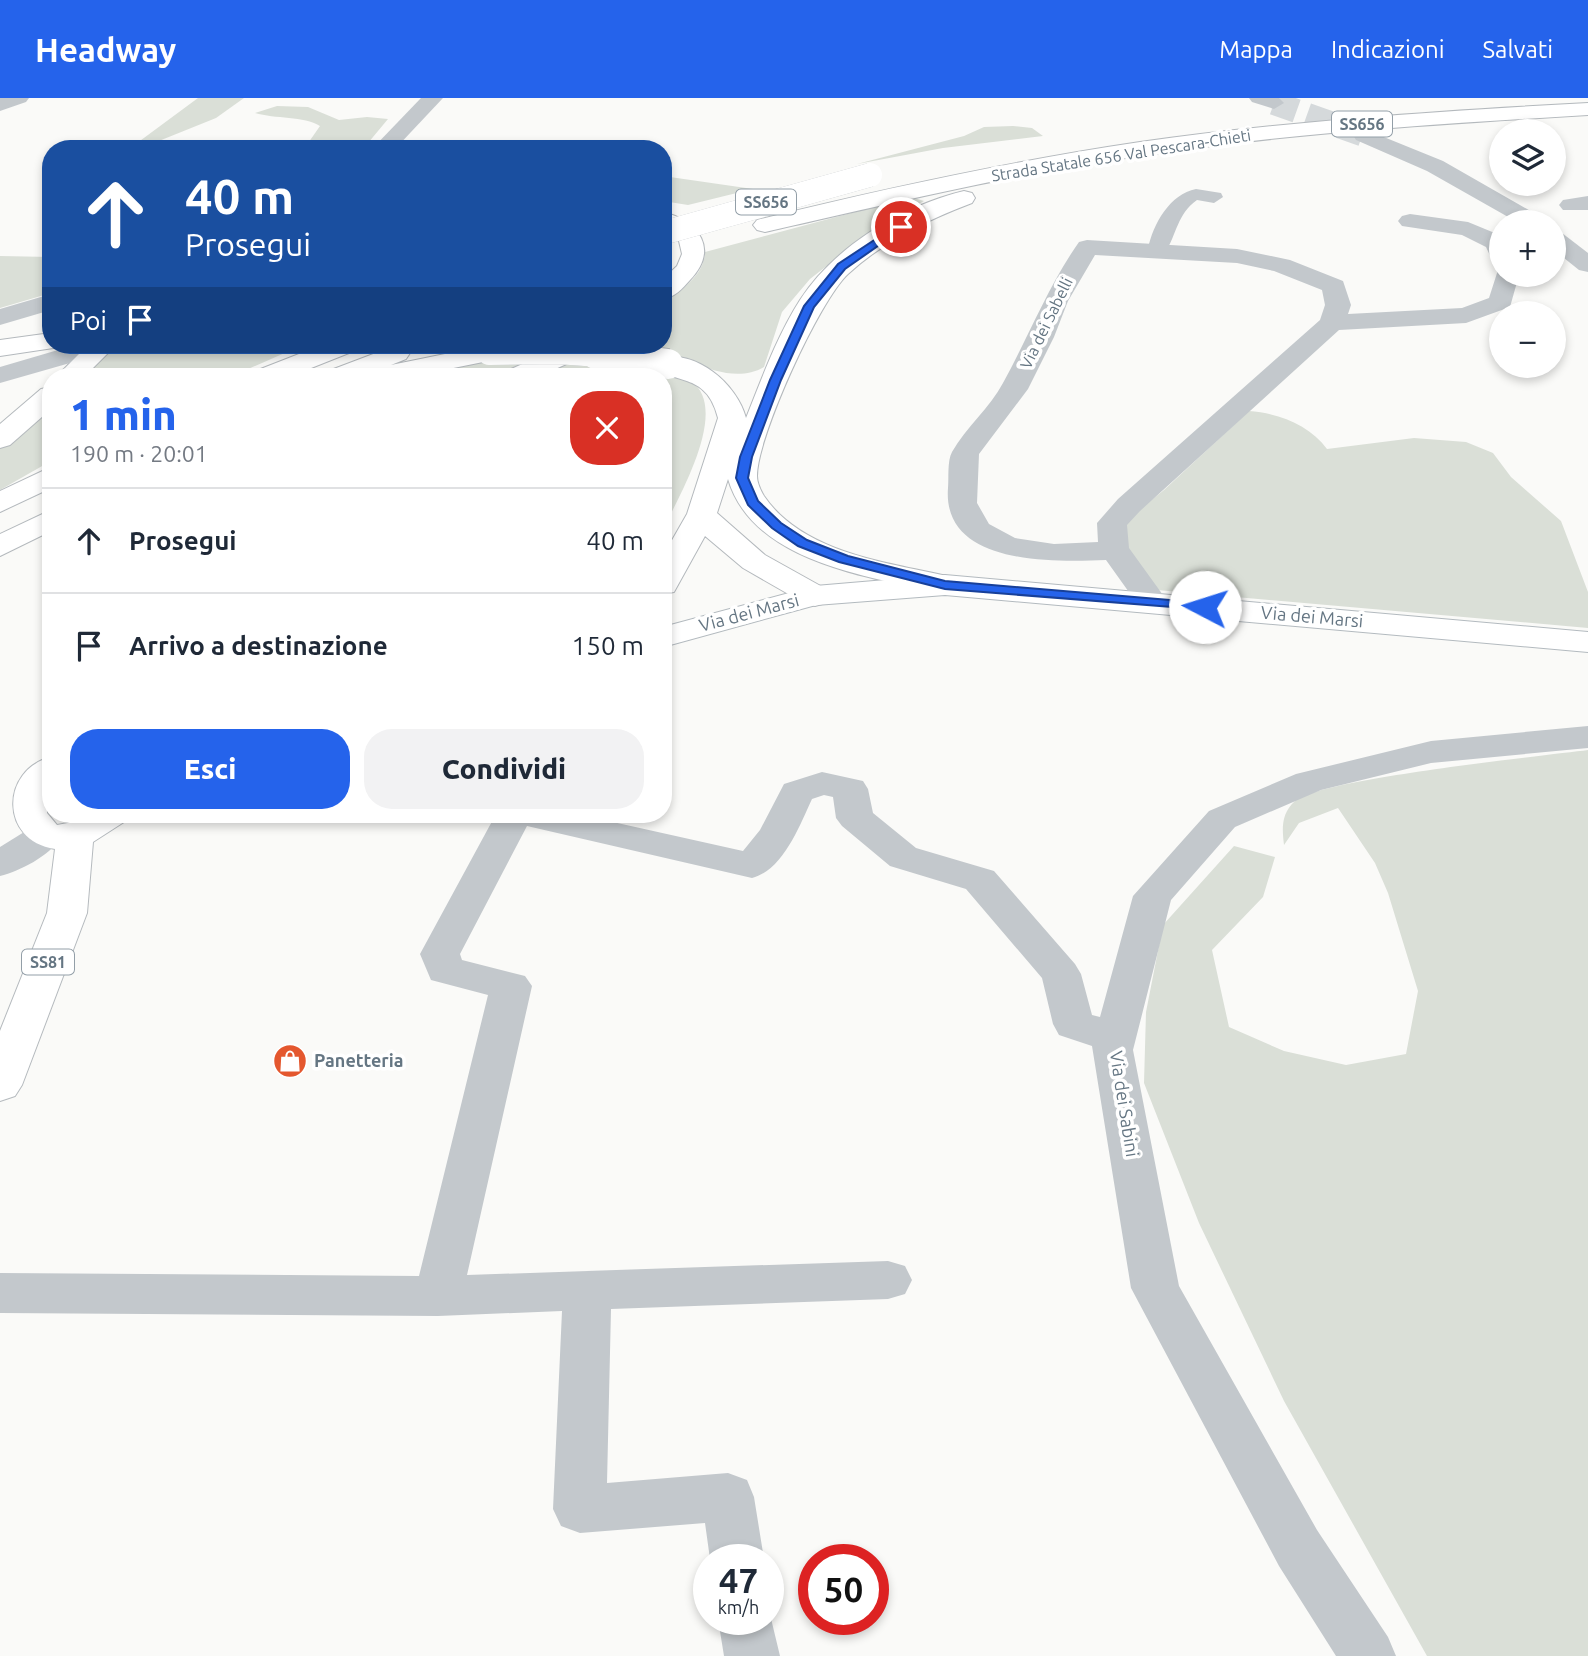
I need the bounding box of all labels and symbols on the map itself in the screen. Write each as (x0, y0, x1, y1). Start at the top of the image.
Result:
road number: SS656 (1332, 112, 1392, 136)
street label: Strada Statale 656 Val Pescara-Chieti (990, 126, 1252, 184)
road number: SS656 (736, 190, 796, 214)
pin (871, 197, 931, 257)
street label: Via dei Sabelli (1016, 274, 1076, 372)
position arrow (1168, 570, 1242, 644)
street label: Via dei Marsi (697, 589, 801, 635)
street label: Via dei Marsi (1260, 602, 1364, 630)
road number: SS81 (22, 950, 74, 974)
shop icon: Panetteria (271, 1042, 309, 1080)
street label: Via dei Sabini (1107, 1049, 1143, 1158)
place label: Panetteria (314, 1050, 404, 1070)
speed limit sign: 50 (798, 1544, 889, 1635)

